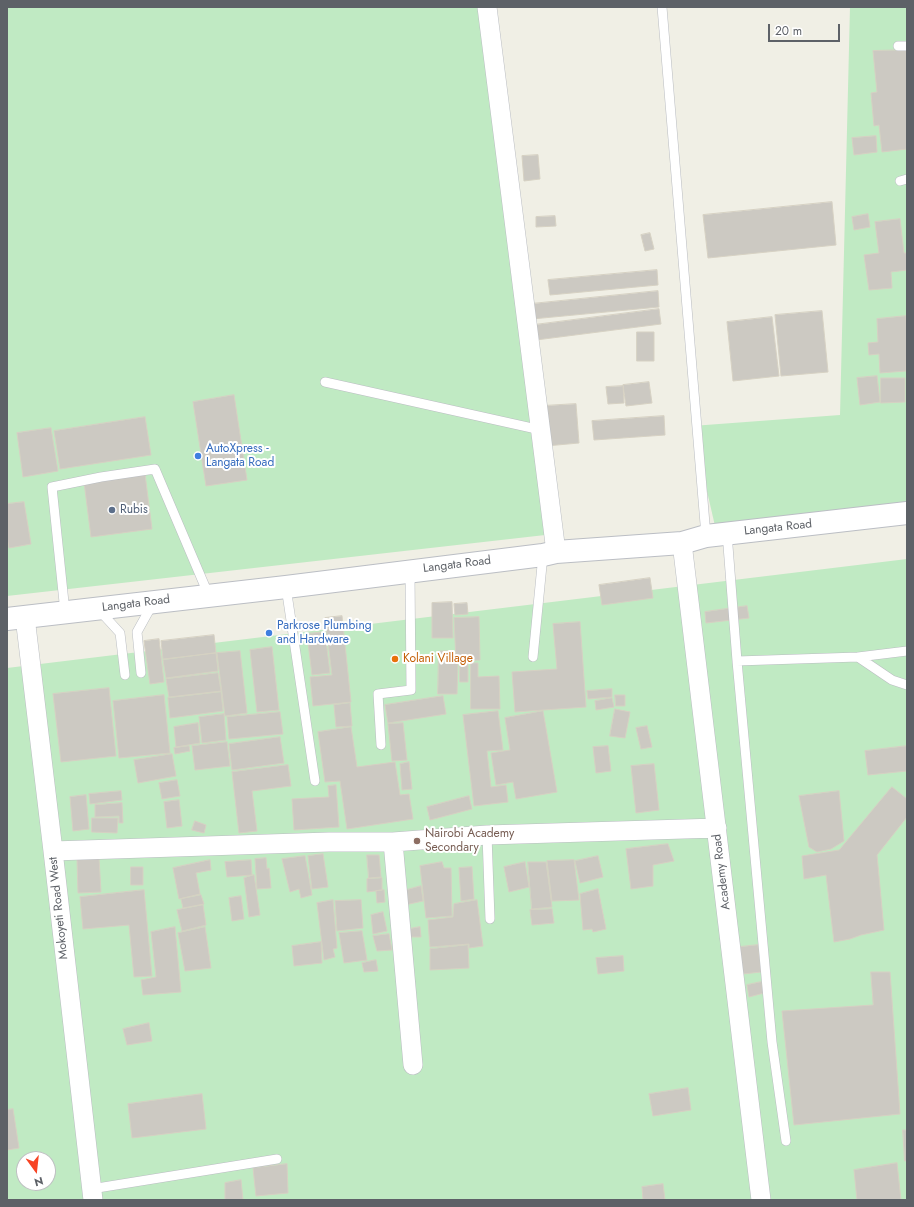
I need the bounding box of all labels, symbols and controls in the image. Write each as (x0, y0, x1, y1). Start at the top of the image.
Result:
scale bar (770, 16, 842, 42)
text: 20 m (775, 22, 802, 40)
place label: AutoXpress - Langata Road (206, 442, 274, 470)
marker: AutoXpress - Langata Road (193, 451, 203, 461)
place label: Rubis (120, 503, 148, 517)
marker: Rubis (107, 505, 117, 515)
street label: Langata Road (743, 517, 813, 539)
street label: Langata Road (422, 554, 492, 576)
street label: Langata Road (101, 593, 171, 615)
place label: Parkrose Plumbing and Hardware (277, 619, 372, 647)
marker: Parkrose Plumbing and Hardware (264, 628, 274, 638)
place label: Kolani Village (403, 652, 473, 666)
marker: Kolani Village (390, 654, 400, 664)
place label: Nairobi Academy Secondary (425, 827, 514, 855)
street label: Academy Road (710, 833, 734, 911)
marker: Nairobi Academy Secondary (412, 836, 422, 846)
street label: Mokoyeti Road West (46, 856, 72, 960)
north arrow (16, 1151, 56, 1191)
text: N (33, 1173, 45, 1190)

